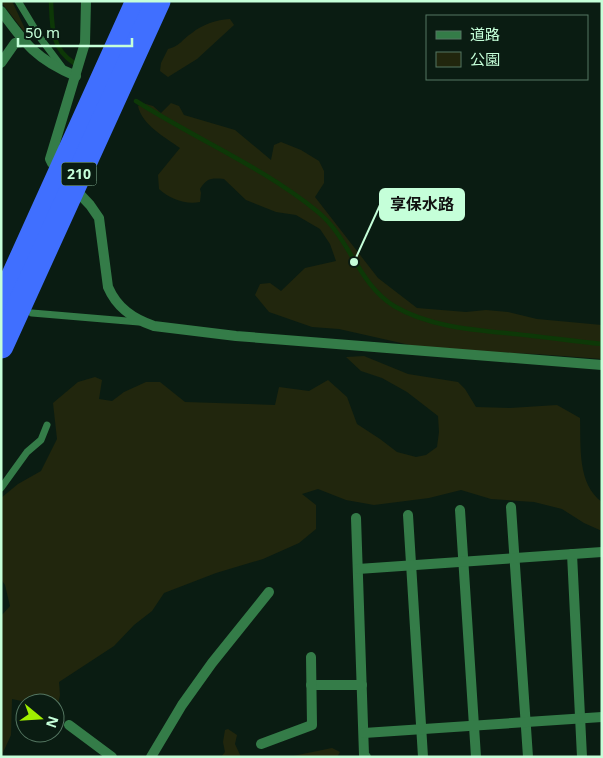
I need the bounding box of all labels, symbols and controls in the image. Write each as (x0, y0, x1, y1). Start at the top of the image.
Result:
scale bar (18, 15, 131, 47)
legend (426, 15, 588, 80)
text: 50 m (25, 22, 60, 42)
text: 道路 (470, 24, 500, 44)
text: 公園 (470, 49, 500, 69)
road number: 210 (62, 162, 96, 185)
callout: 享保水路 (380, 189, 464, 220)
text: 享保水路 (390, 193, 454, 215)
north arrow (15, 693, 65, 743)
text: N (42, 714, 64, 731)

